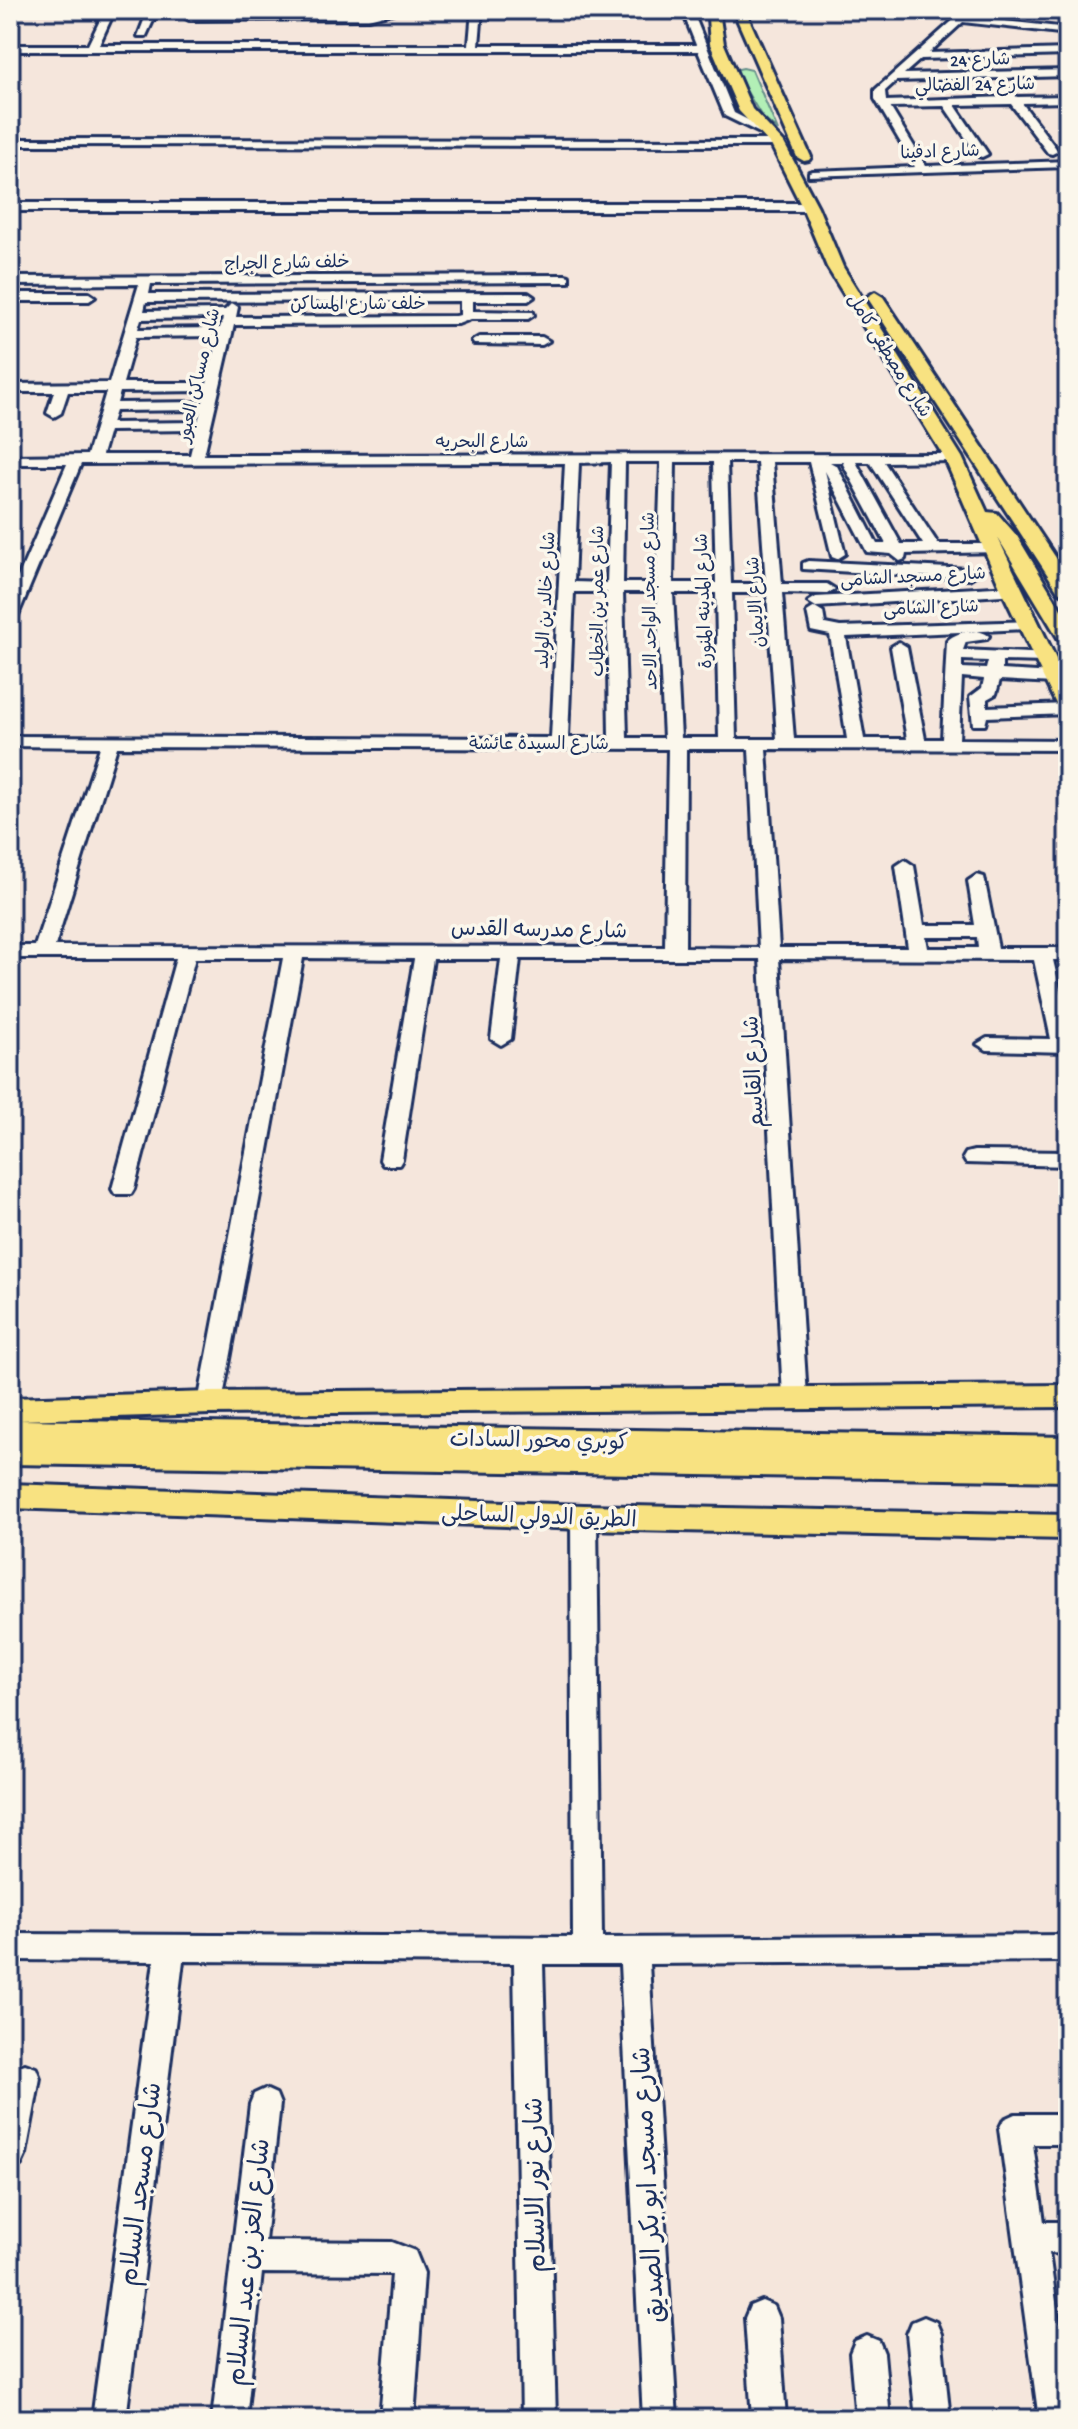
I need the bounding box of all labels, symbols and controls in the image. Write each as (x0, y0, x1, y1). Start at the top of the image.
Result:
street label: شارع 24 (949, 50, 1011, 73)
street label: شارع 24 الفضالي (915, 75, 1035, 101)
street label: شارع ادفينا (900, 142, 980, 165)
street label: خلف شارع الجراج (224, 253, 350, 276)
street label: شارع مصطفى كامل (841, 291, 934, 422)
street label: خلف شارع المساكن (290, 295, 426, 316)
street label: شارع مساكن العبور (174, 306, 226, 447)
street label: شارع البحريه (436, 433, 528, 454)
street label: شارع مسجد الواحد الاحد (639, 512, 664, 690)
street label: شارع عمر بن الخطاب (589, 525, 610, 677)
street label: شارع خالد بن الوليد (533, 531, 562, 669)
street label: شارع المدينه المنورة (693, 533, 718, 669)
street label: شارع الايمان (744, 556, 771, 648)
street label: شارع مسجد الشامى (840, 564, 987, 593)
street label: شارع الشامى (883, 597, 979, 622)
street label: شارع السيدة عائشة (469, 735, 609, 756)
street label: شارع مدرسه القدس (451, 917, 627, 947)
street label: شارع القاسم (740, 1015, 772, 1129)
street label: كوبري محور السادات (449, 1428, 628, 1458)
street label: الطريق الدولي الساحلى (441, 1503, 637, 1538)
street label: شارع مسجد ابو بكر الصديق (629, 2046, 674, 2324)
street label: شارع مسجد السلام (116, 2081, 171, 2288)
street label: شارع نور الاسلام (521, 2097, 556, 2273)
street label: شارع العز بن عبد السلام (223, 2137, 280, 2388)

